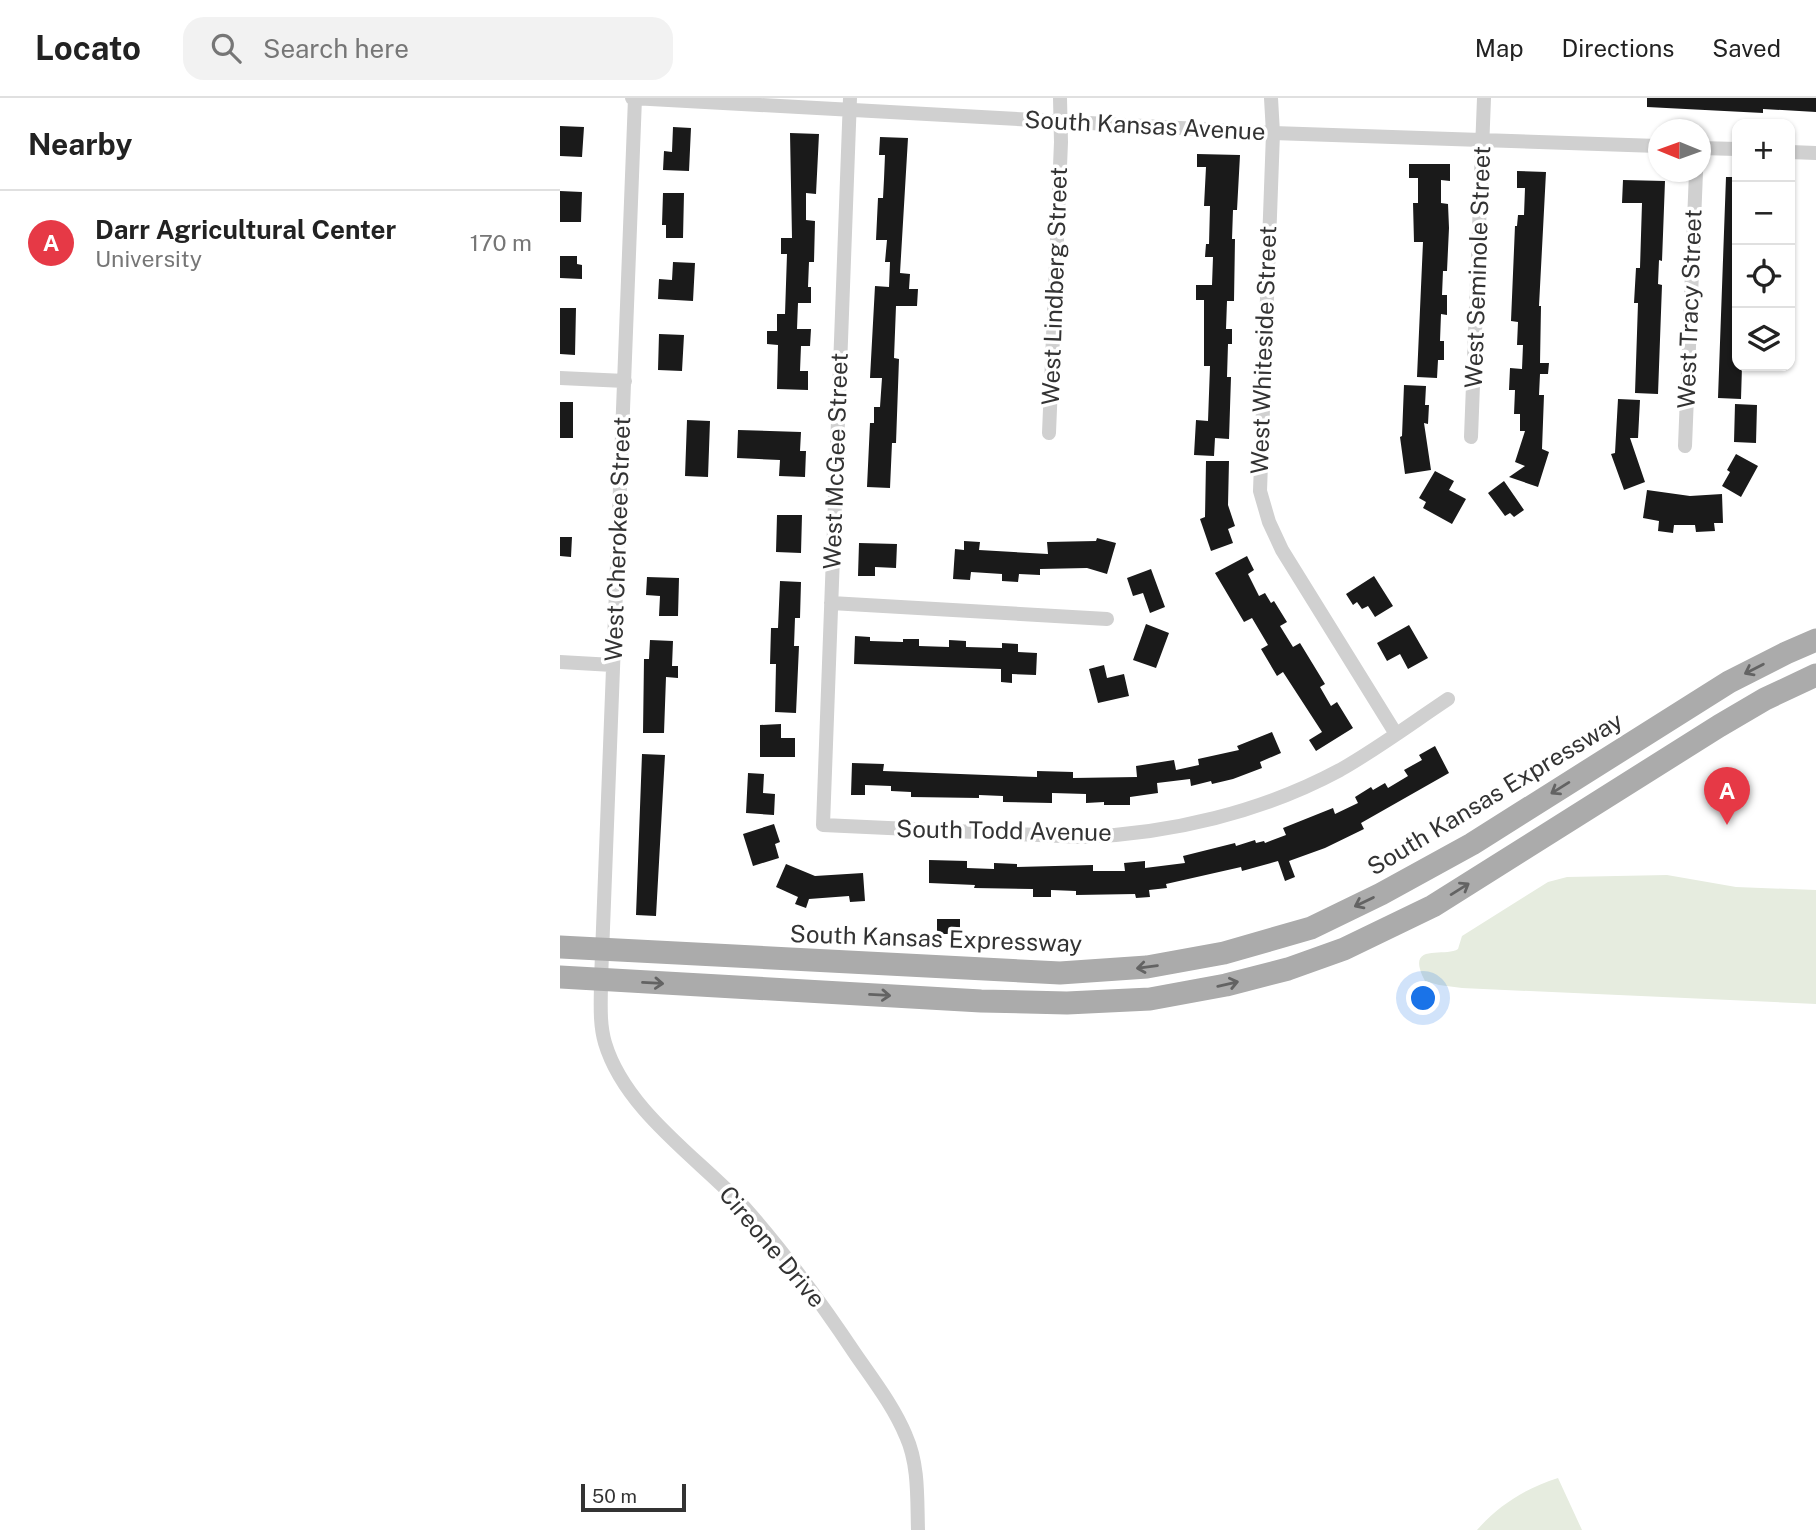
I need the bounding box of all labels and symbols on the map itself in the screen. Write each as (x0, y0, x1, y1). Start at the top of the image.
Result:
street label: South Kansas Avenue (1024, 105, 1266, 145)
north arrow (1648, 119, 1711, 182)
street label: West Seminole Street (1459, 145, 1495, 389)
street label: West Lindberg Street (1036, 166, 1072, 406)
street label: West Tracy Street (1672, 209, 1706, 409)
street label: West Whiteside Street (1245, 225, 1281, 475)
street label: West McGee Street (817, 352, 853, 570)
street label: West Cherokee Street (599, 416, 635, 662)
one-way arrow (1744, 663, 1765, 677)
street label: South Kansas Expressway (1362, 706, 1627, 880)
pin: A (1704, 767, 1750, 825)
one-way arrow (1551, 782, 1571, 796)
street label: South Todd Avenue (896, 814, 1112, 846)
one-way arrow (1450, 882, 1469, 897)
one-way arrow (1354, 896, 1375, 910)
street label: South Kansas Expressway (789, 919, 1083, 957)
one-way arrow (1136, 960, 1159, 973)
one-way arrow (641, 976, 664, 989)
one-way arrow (1216, 977, 1239, 990)
your location (1406, 981, 1440, 1015)
one-way arrow (868, 989, 891, 1002)
street label: Cireone Drive (714, 1180, 832, 1313)
scale bar (581, 1481, 686, 1513)

